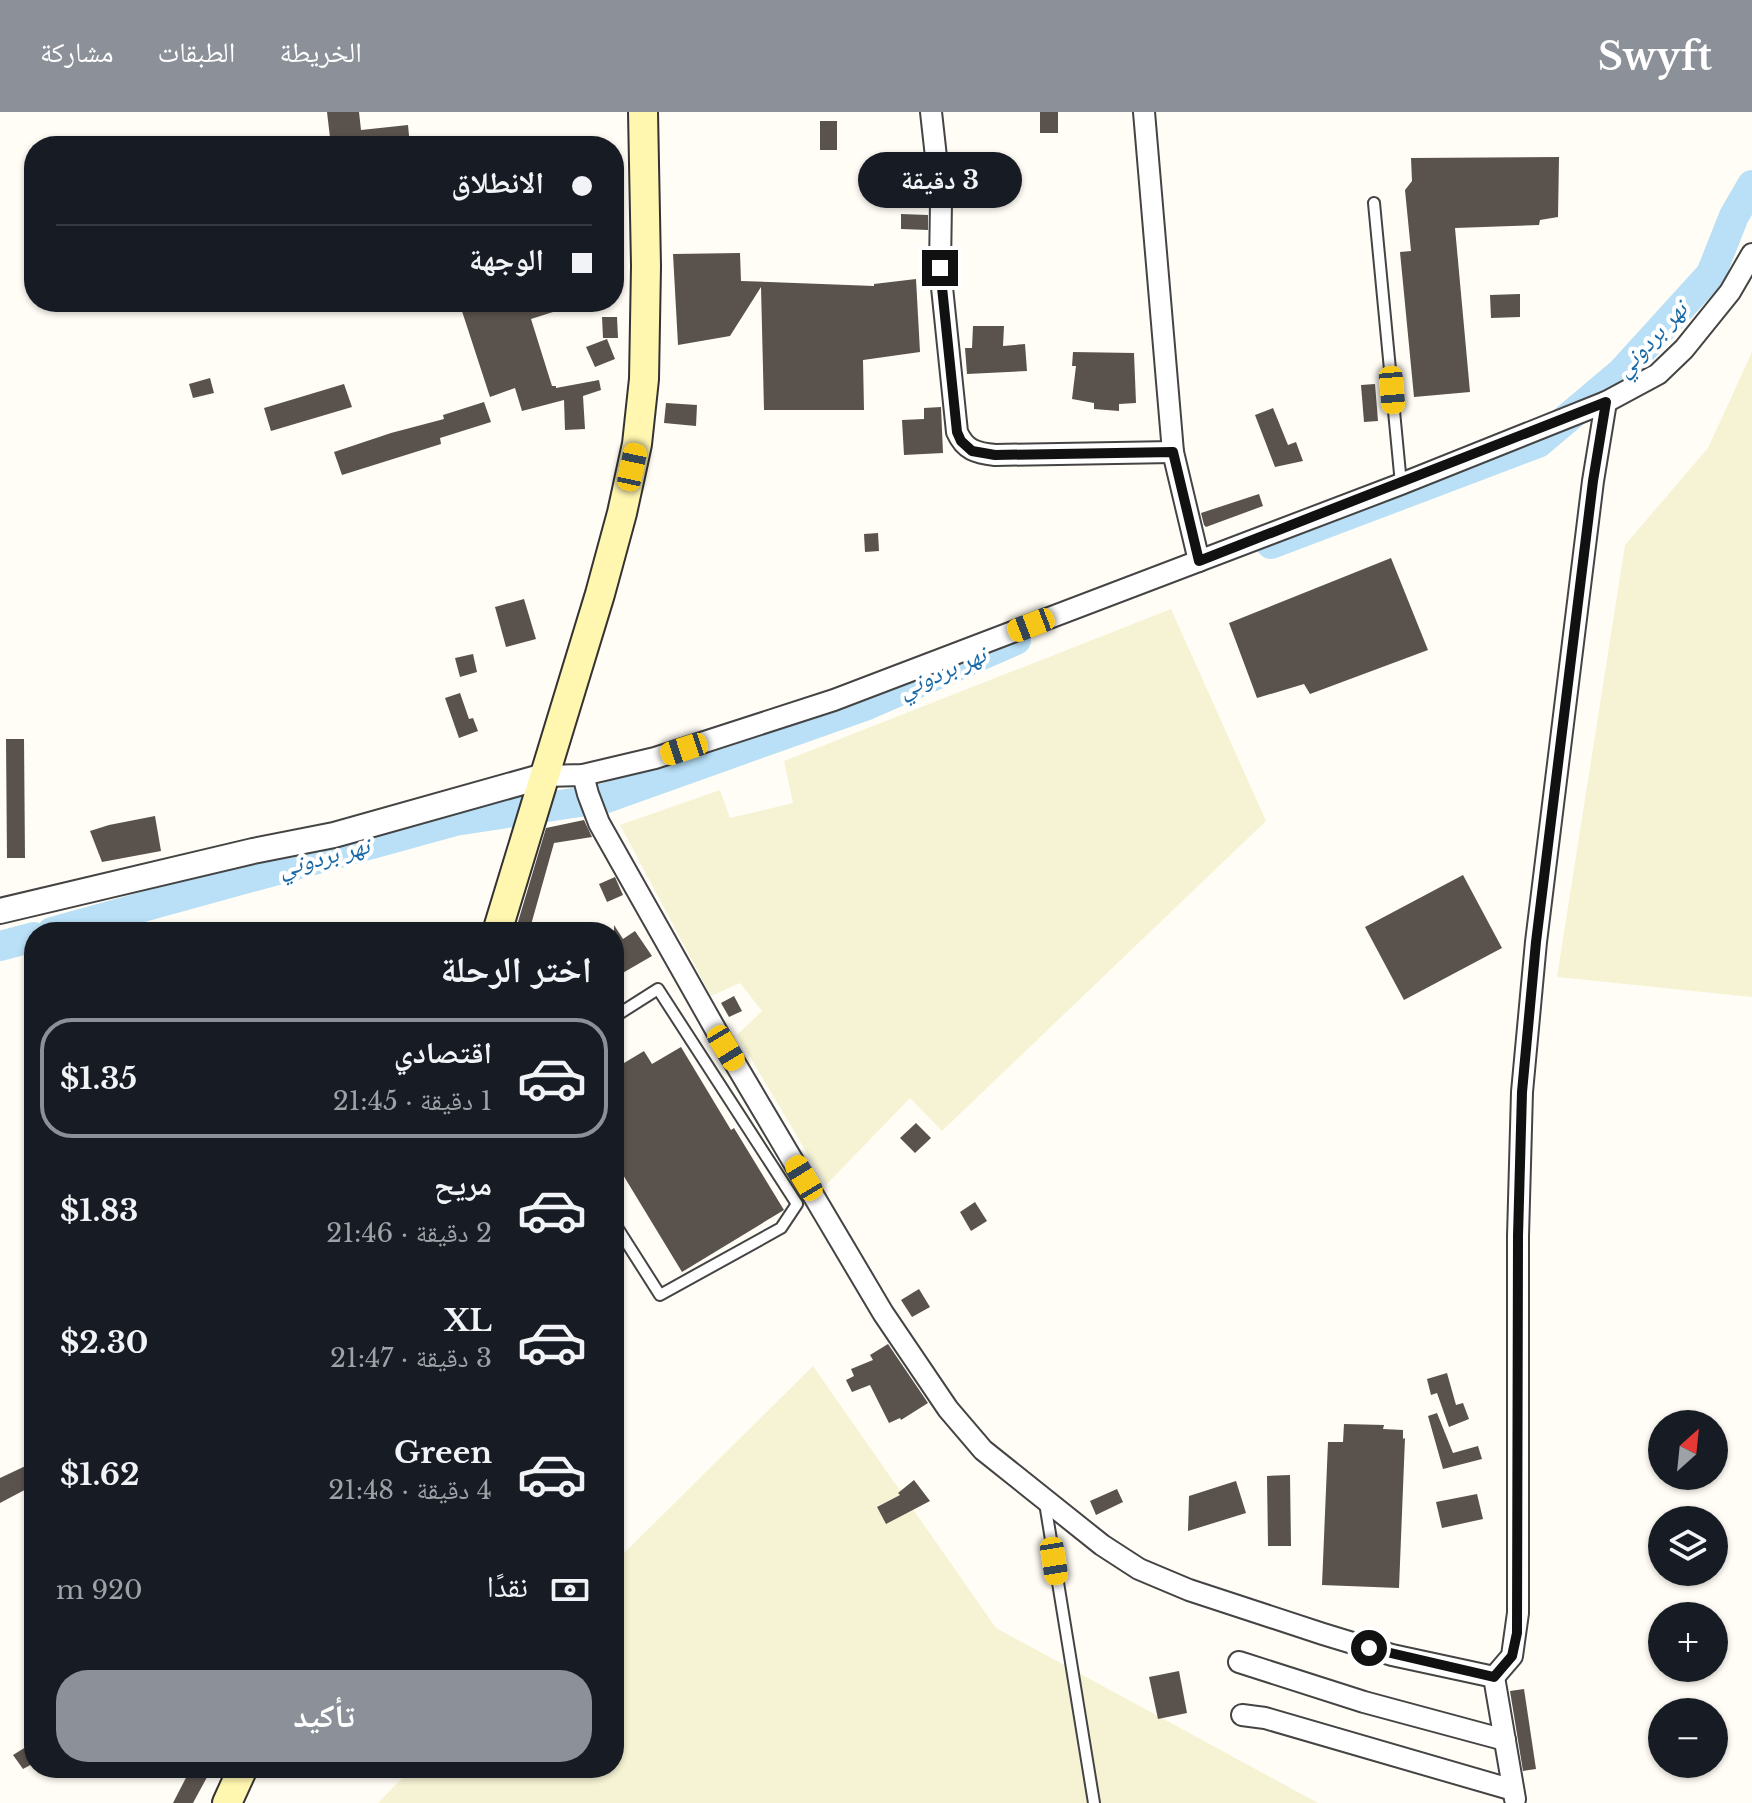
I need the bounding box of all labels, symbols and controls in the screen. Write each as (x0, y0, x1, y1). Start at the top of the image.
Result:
text: Swyft (1598, 33, 1712, 80)
text: مشاركة (40, 35, 114, 70)
text: الطبقات (158, 35, 235, 70)
text: الخريطة (279, 35, 362, 70)
callout: 3 دقيقة (858, 152, 1022, 208)
text: الانطلاق (451, 164, 544, 201)
text: 3 دقيقة (901, 164, 979, 196)
text: الوجهة (469, 241, 544, 278)
route end (922, 250, 958, 286)
water label: نهر بردوني (1608, 292, 1699, 386)
car (1378, 365, 1406, 415)
car (615, 441, 649, 493)
car (1004, 605, 1058, 645)
water label: نهر بردوني (894, 638, 996, 708)
car (657, 730, 711, 768)
water label: نهر بردوني (275, 830, 377, 887)
text: اختر الرحلة (440, 947, 592, 992)
car (703, 1021, 749, 1075)
text: اقتصادي (394, 1034, 492, 1071)
icon: car (516, 1042, 588, 1114)
text: $1.35 (60, 1060, 137, 1097)
text: 1 دقيقة · 21:45 (333, 1085, 492, 1117)
car (781, 1151, 827, 1205)
text: مريح (434, 1166, 492, 1203)
icon: car (516, 1174, 588, 1246)
text: $1.83 (60, 1192, 138, 1229)
text: 2 دقيقة · 21:46 (326, 1217, 492, 1249)
text: XL (444, 1302, 492, 1339)
icon: car (516, 1306, 588, 1378)
text: $2.30 (60, 1324, 148, 1361)
text: 3 دقيقة · 21:47 (330, 1342, 492, 1374)
north arrow (1648, 1410, 1728, 1490)
map controls (1648, 1410, 1728, 1778)
text: Green (394, 1434, 492, 1471)
icon: car (516, 1438, 588, 1510)
text: $1.62 (60, 1456, 140, 1493)
text: 4 دقيقة · 21:48 (328, 1474, 492, 1506)
button: layers (1648, 1506, 1728, 1586)
car (1038, 1535, 1070, 1587)
text: نقدًا (487, 1568, 528, 1605)
icon: cash (548, 1568, 592, 1612)
text: 920 m (56, 1574, 143, 1606)
button: + (1648, 1602, 1728, 1682)
route start (1351, 1630, 1387, 1666)
button: تأكيد (56, 1670, 592, 1762)
button: − (1648, 1698, 1728, 1778)

